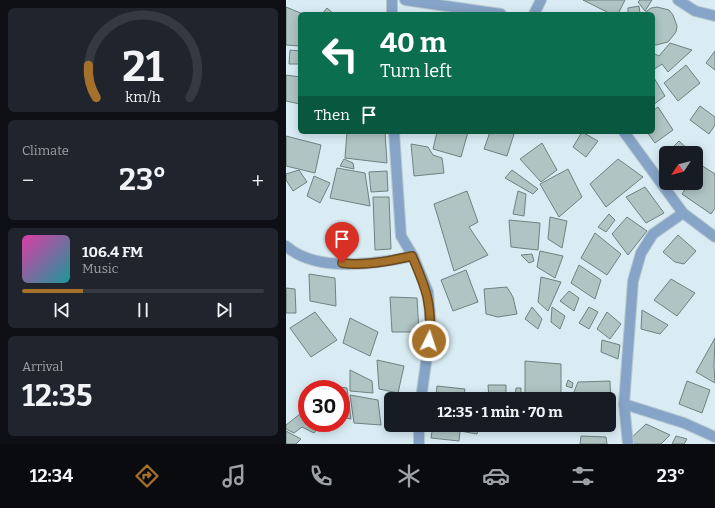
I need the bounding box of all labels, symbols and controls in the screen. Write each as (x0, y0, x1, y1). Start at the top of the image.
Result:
text: 40 m (380, 26, 447, 59)
icon: left (314, 28, 366, 80)
text: 21 (122, 42, 164, 92)
text: Turn left (380, 60, 452, 82)
text: km/h (125, 89, 161, 106)
icon: arrive (358, 104, 380, 126)
text: Then (314, 106, 350, 124)
text: Climate (22, 143, 69, 158)
north arrow (659, 146, 703, 190)
map controls (659, 146, 703, 190)
text: 23° (119, 162, 166, 198)
text: − (22, 167, 34, 194)
text: + (251, 167, 264, 194)
pin (325, 222, 359, 263)
icon: arrive (331, 228, 353, 250)
text: 106.4 FM (82, 243, 143, 261)
text: Music (82, 261, 118, 276)
icon: previous (51, 299, 73, 321)
icon: pause (132, 299, 154, 321)
icon: next (213, 299, 235, 321)
position arrow (408, 320, 450, 362)
text: Arrival (22, 359, 63, 374)
text: 12:35 (22, 378, 93, 414)
speed limit sign: 30 (298, 380, 350, 432)
text: 12:35 · 1 min · 70 m (437, 403, 563, 421)
icon: directions (133, 462, 161, 490)
icon: music (220, 462, 248, 490)
icon: phone (307, 462, 335, 490)
icon: climate (395, 462, 423, 490)
icon: car (482, 462, 510, 490)
icon: filters (569, 462, 597, 490)
text: 12:34 (30, 465, 73, 487)
text: 23° (657, 465, 685, 487)

